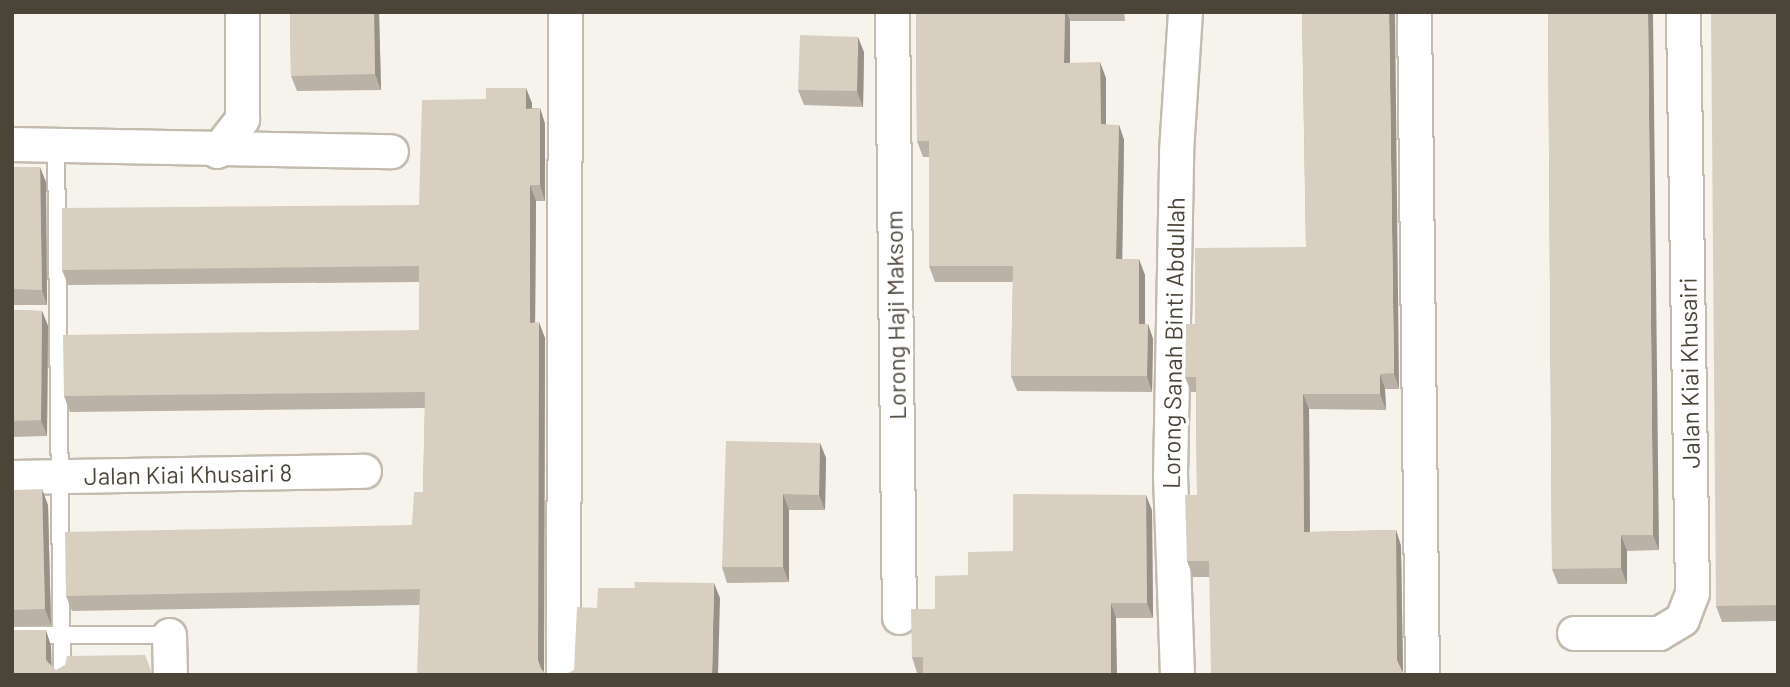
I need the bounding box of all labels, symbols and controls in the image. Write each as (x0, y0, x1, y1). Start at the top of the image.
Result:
street label: Lorong Sanah Binti Abdullah (1156, 197, 1190, 489)
street label: Lorong Haji Maksom (879, 210, 911, 420)
street label: Jalan Kiai Khusairi (1673, 277, 1705, 469)
street label: Jalan Kiai Khusairi 8 (84, 458, 292, 490)

